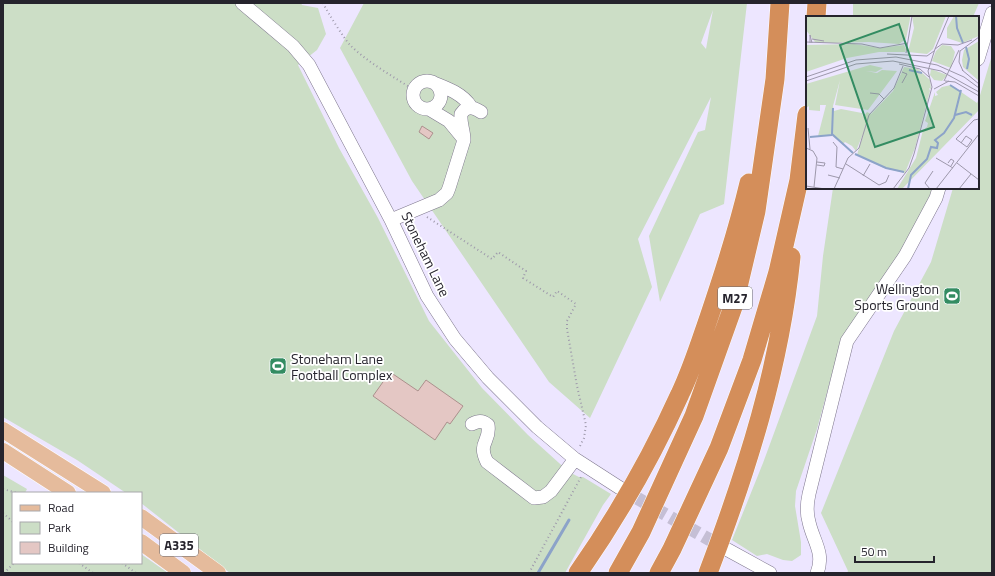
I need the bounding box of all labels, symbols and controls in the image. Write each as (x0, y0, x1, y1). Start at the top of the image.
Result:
inset map (806, 16, 979, 189)
street label: Stoneham Lane (396, 208, 456, 300)
place label: Wellington Sports Ground (854, 278, 939, 315)
sports icon: Wellington Sports Ground (942, 286, 962, 306)
road number: M27 (718, 287, 752, 309)
place label: Stoneham Lane Football Complex (291, 348, 393, 385)
sports icon: Stoneham Lane Football Complex (268, 356, 288, 376)
legend (12, 492, 142, 564)
text: Road (48, 498, 74, 517)
text: Park (48, 518, 71, 537)
road number: A335 (160, 534, 198, 556)
text: Building (48, 538, 89, 557)
scale bar (855, 538, 934, 564)
text: 50 m (861, 542, 887, 561)

